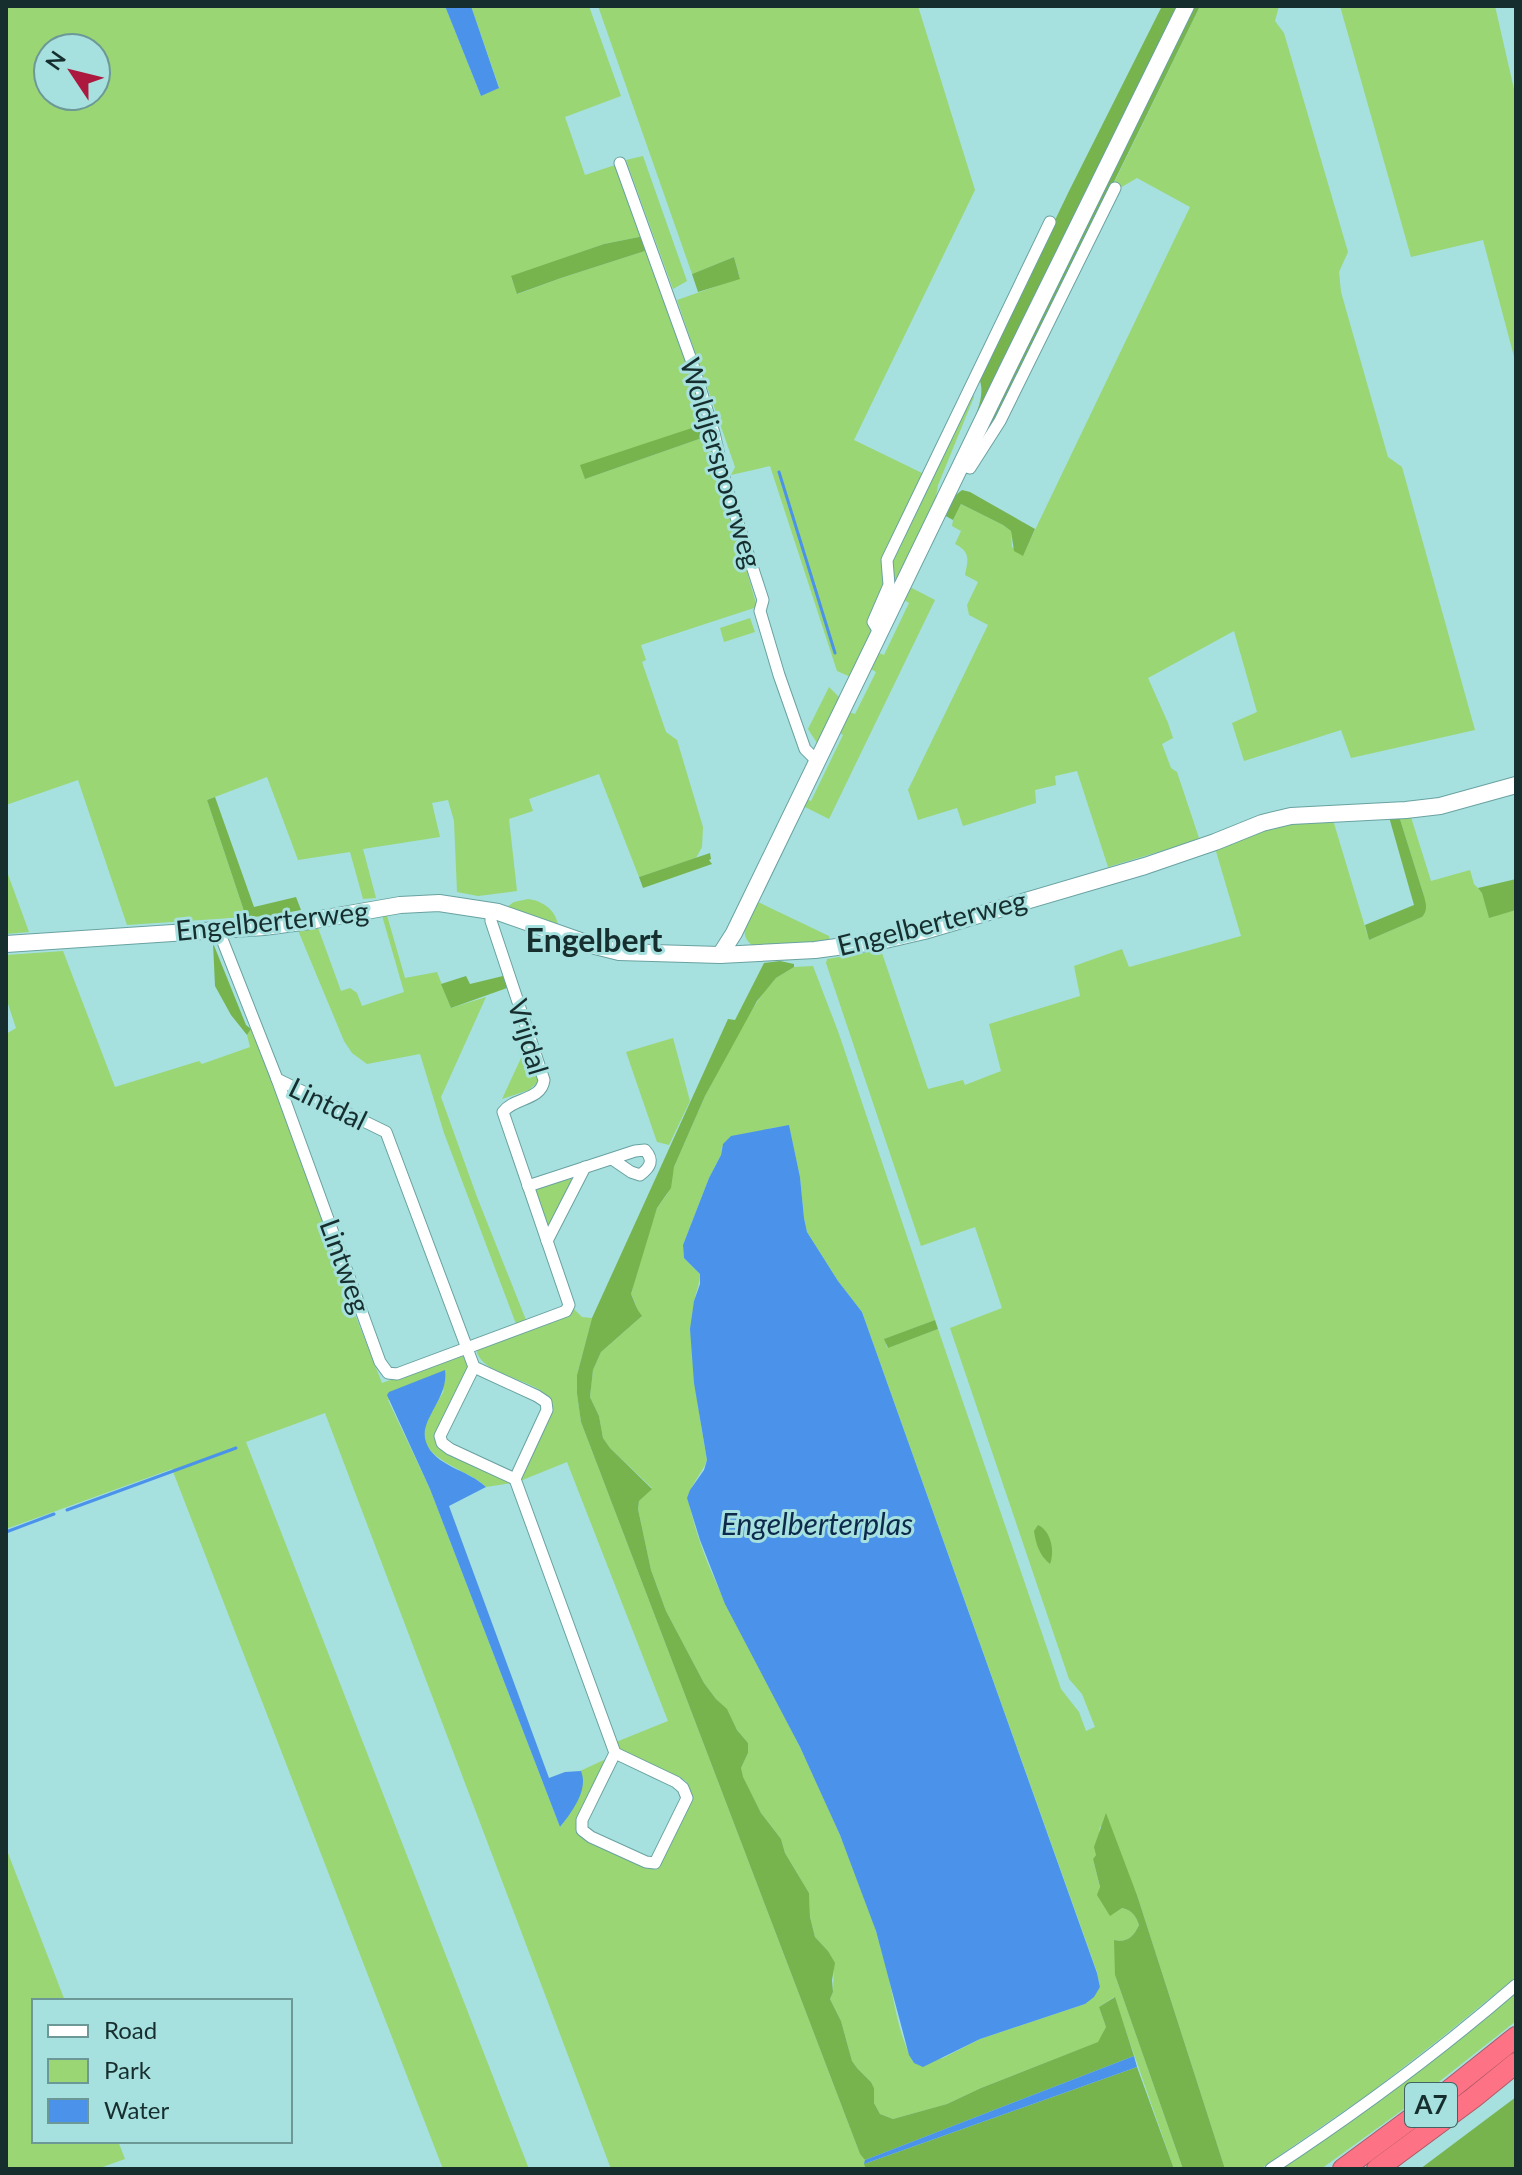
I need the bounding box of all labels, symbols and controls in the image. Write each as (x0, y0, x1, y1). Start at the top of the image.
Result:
north arrow (32, 32, 112, 112)
text: N (39, 46, 71, 75)
street label: Woldjerspoorweg (674, 353, 770, 572)
street label: Engelberterweg (834, 882, 1030, 962)
street label: Engelberterweg (174, 893, 370, 947)
district label: Engelbert (526, 920, 663, 959)
street label: Vrijdal (501, 995, 557, 1079)
street label: Lintdal (284, 1070, 373, 1137)
street label: Lintweg (313, 1214, 379, 1317)
water label: Engelberterplas (721, 1505, 913, 1541)
legend (32, 1999, 292, 2143)
text: Road (104, 2015, 157, 2044)
text: Park (104, 2055, 152, 2084)
road number: A7 (1405, 2083, 1457, 2127)
text: Water (104, 2095, 169, 2124)

